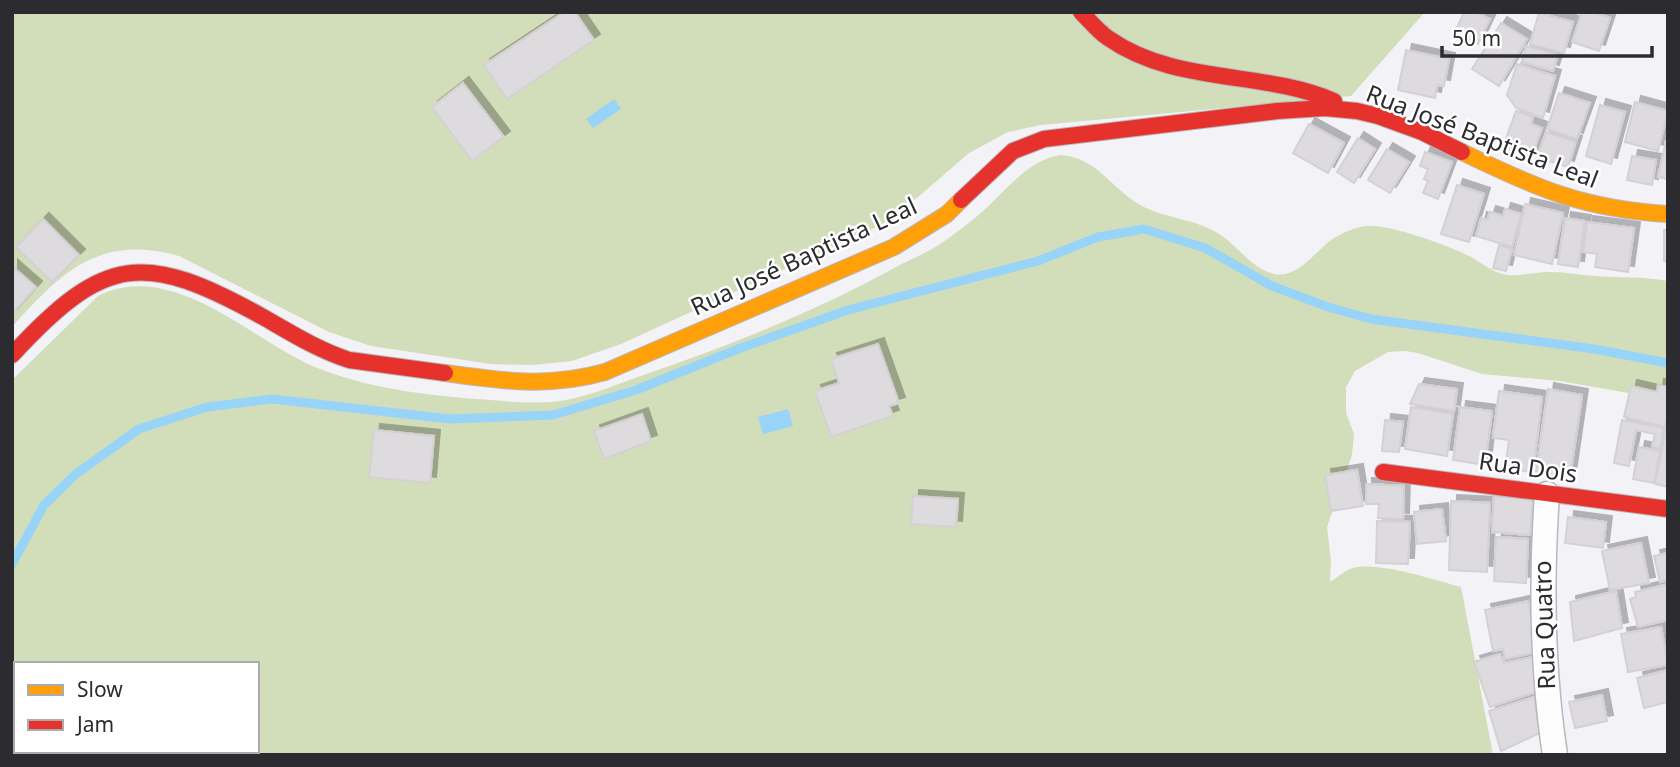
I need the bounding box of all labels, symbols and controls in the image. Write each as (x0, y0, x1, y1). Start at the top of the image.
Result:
scale bar (1442, 14, 1652, 58)
text: 50 m (1452, 24, 1501, 52)
street label: Rua José Baptista Leal (1362, 76, 1603, 195)
street label: Rua José Baptista Leal (685, 189, 922, 323)
street label: Rua Dois (1477, 443, 1580, 490)
street label: Rua Quatro (1525, 560, 1562, 690)
legend (14, 662, 259, 753)
text: Slow (77, 675, 123, 703)
text: Jam (75, 710, 114, 738)

